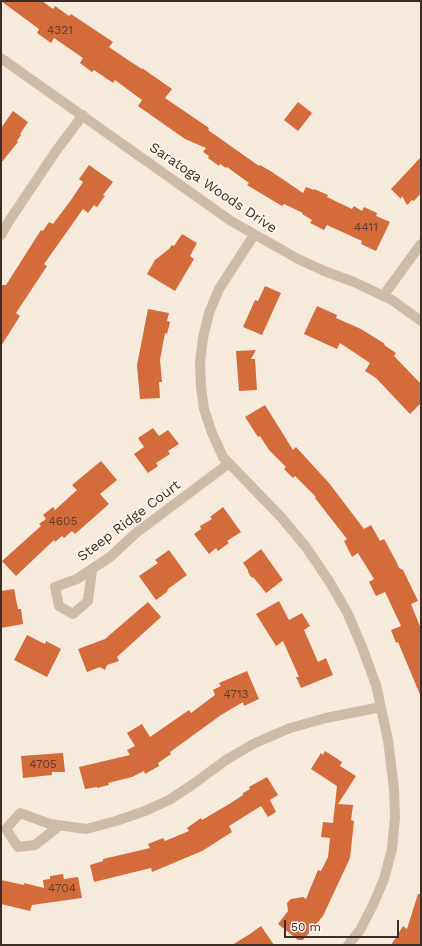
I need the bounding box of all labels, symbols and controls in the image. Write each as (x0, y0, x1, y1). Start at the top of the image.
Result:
house number: 4321 (47, 23, 73, 37)
street label: Saratoga Woods Drive (146, 139, 280, 237)
house number: 4411 (354, 220, 378, 234)
street label: Steep Ridge Court (74, 477, 184, 565)
house number: 4605 (48, 514, 78, 528)
house number: 4713 (223, 687, 249, 701)
house number: 4705 (29, 757, 57, 771)
house number: 4704 (48, 881, 76, 895)
scale bar (286, 912, 401, 938)
text: 50 m (291, 920, 321, 934)

